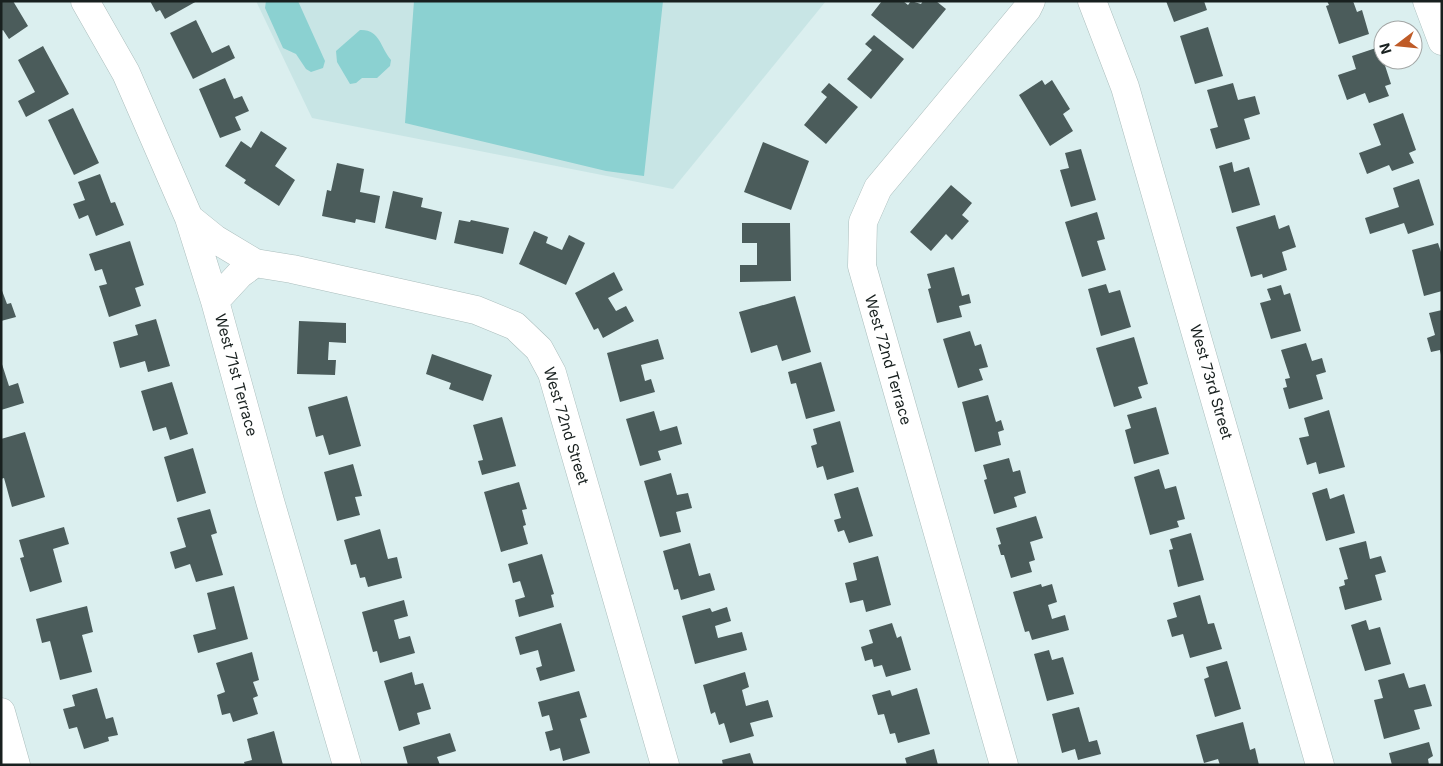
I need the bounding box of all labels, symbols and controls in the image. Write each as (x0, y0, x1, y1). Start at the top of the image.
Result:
north arrow (1373, 20, 1423, 70)
text: N (1375, 41, 1395, 56)
street label: West 72nd Terrace (861, 293, 916, 427)
street label: West 71st Terrace (211, 312, 262, 438)
street label: West 73rd Street (1186, 322, 1237, 441)
street label: West 72nd Street (540, 365, 593, 487)

